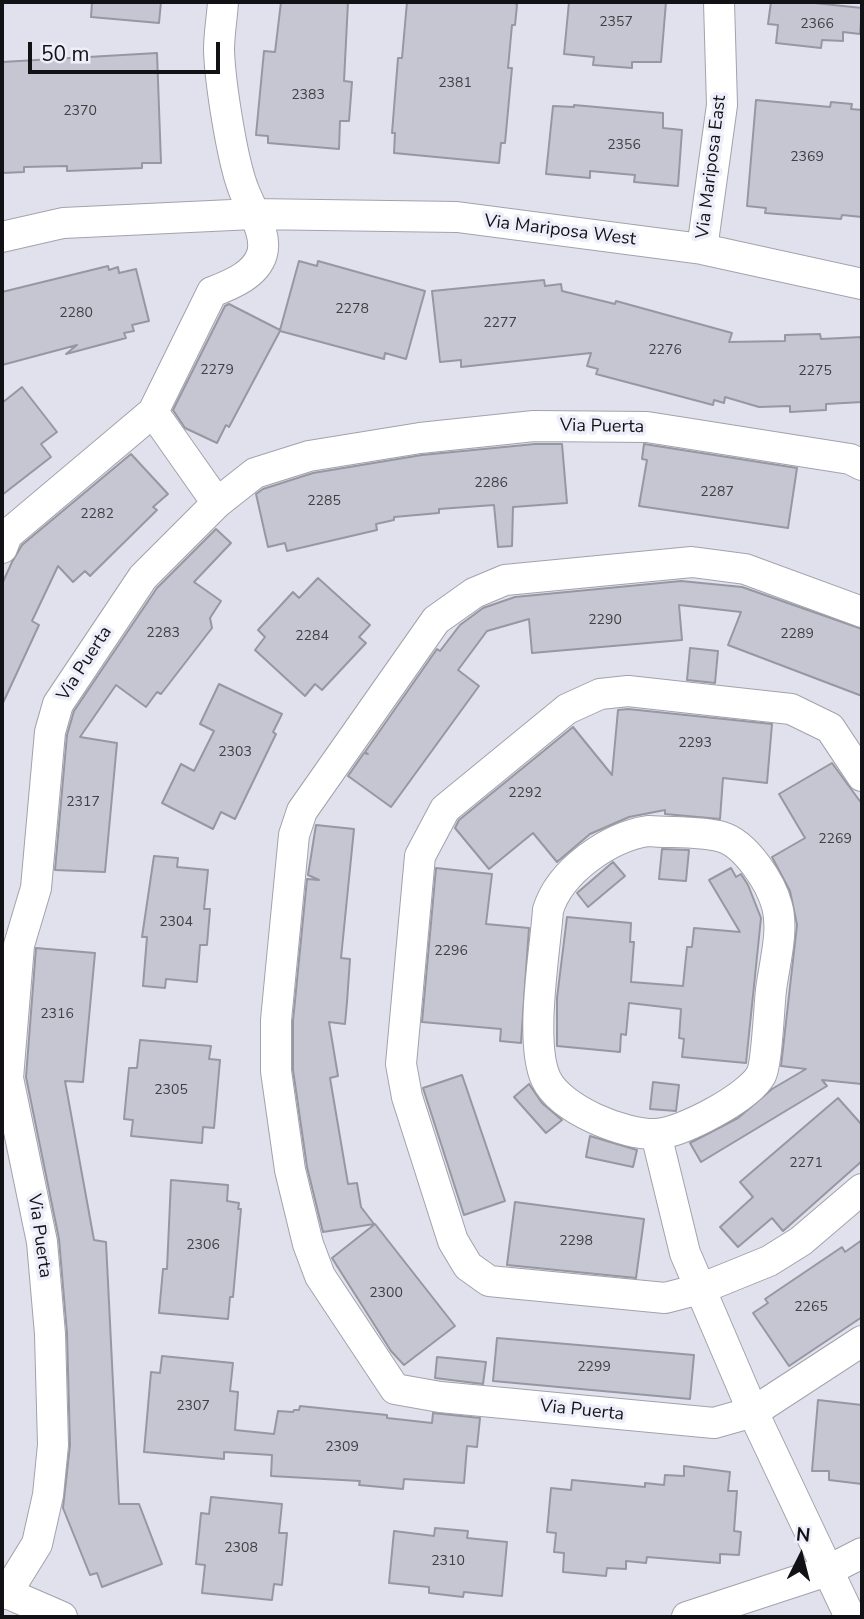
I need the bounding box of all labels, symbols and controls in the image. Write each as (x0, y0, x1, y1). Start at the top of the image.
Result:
house number: 2357 (599, 15, 633, 31)
house number: 2366 (800, 17, 834, 33)
scale bar (32, 28, 224, 72)
text: 50 m (41, 40, 90, 68)
house number: 2381 (438, 76, 472, 92)
house number: 2383 (291, 88, 325, 104)
street label: Via Mariposa East (692, 94, 732, 240)
house number: 2370 (63, 104, 97, 120)
house number: 2356 (607, 138, 641, 154)
house number: 2369 (790, 150, 824, 166)
street label: Via Mariposa West (483, 211, 637, 251)
house number: 2278 (335, 302, 369, 318)
house number: 2280 (59, 306, 93, 322)
house number: 2277 (483, 316, 517, 332)
house number: 2276 (648, 343, 682, 359)
house number: 2279 (200, 363, 234, 379)
house number: 2275 (798, 364, 832, 380)
street label: Via Puerta (560, 415, 644, 439)
house number: 2286 (474, 476, 508, 492)
house number: 2287 (700, 485, 734, 501)
house number: 2285 (307, 494, 341, 510)
house number: 2282 (80, 507, 114, 523)
house number: 2290 (588, 613, 622, 629)
street label: Via Puerta (53, 623, 117, 705)
house number: 2283 (146, 626, 180, 642)
house number: 2289 (780, 627, 814, 643)
house number: 2284 (295, 629, 329, 645)
house number: 2293 (678, 736, 712, 752)
house number: 2303 (218, 745, 252, 761)
house number: 2292 (508, 786, 542, 802)
house number: 2317 (66, 795, 100, 811)
house number: 2269 (818, 832, 852, 848)
house number: 2304 (159, 915, 193, 931)
house number: 2296 (434, 944, 468, 960)
house number: 2316 (40, 1007, 74, 1023)
house number: 2305 (154, 1083, 188, 1099)
house number: 2271 (789, 1156, 823, 1172)
street label: Via Puerta (22, 1193, 56, 1279)
house number: 2298 (559, 1234, 593, 1250)
house number: 2306 (186, 1238, 220, 1254)
house number: 2300 (369, 1286, 403, 1302)
house number: 2265 (794, 1300, 828, 1316)
house number: 2299 (577, 1360, 611, 1376)
street label: Via Puerta (539, 1396, 625, 1426)
house number: 2307 (176, 1399, 210, 1415)
house number: 2309 (325, 1440, 359, 1456)
north arrow (766, 1521, 836, 1591)
text: N (795, 1521, 812, 1549)
house number: 2308 (224, 1541, 258, 1557)
house number: 2310 (431, 1554, 465, 1570)

